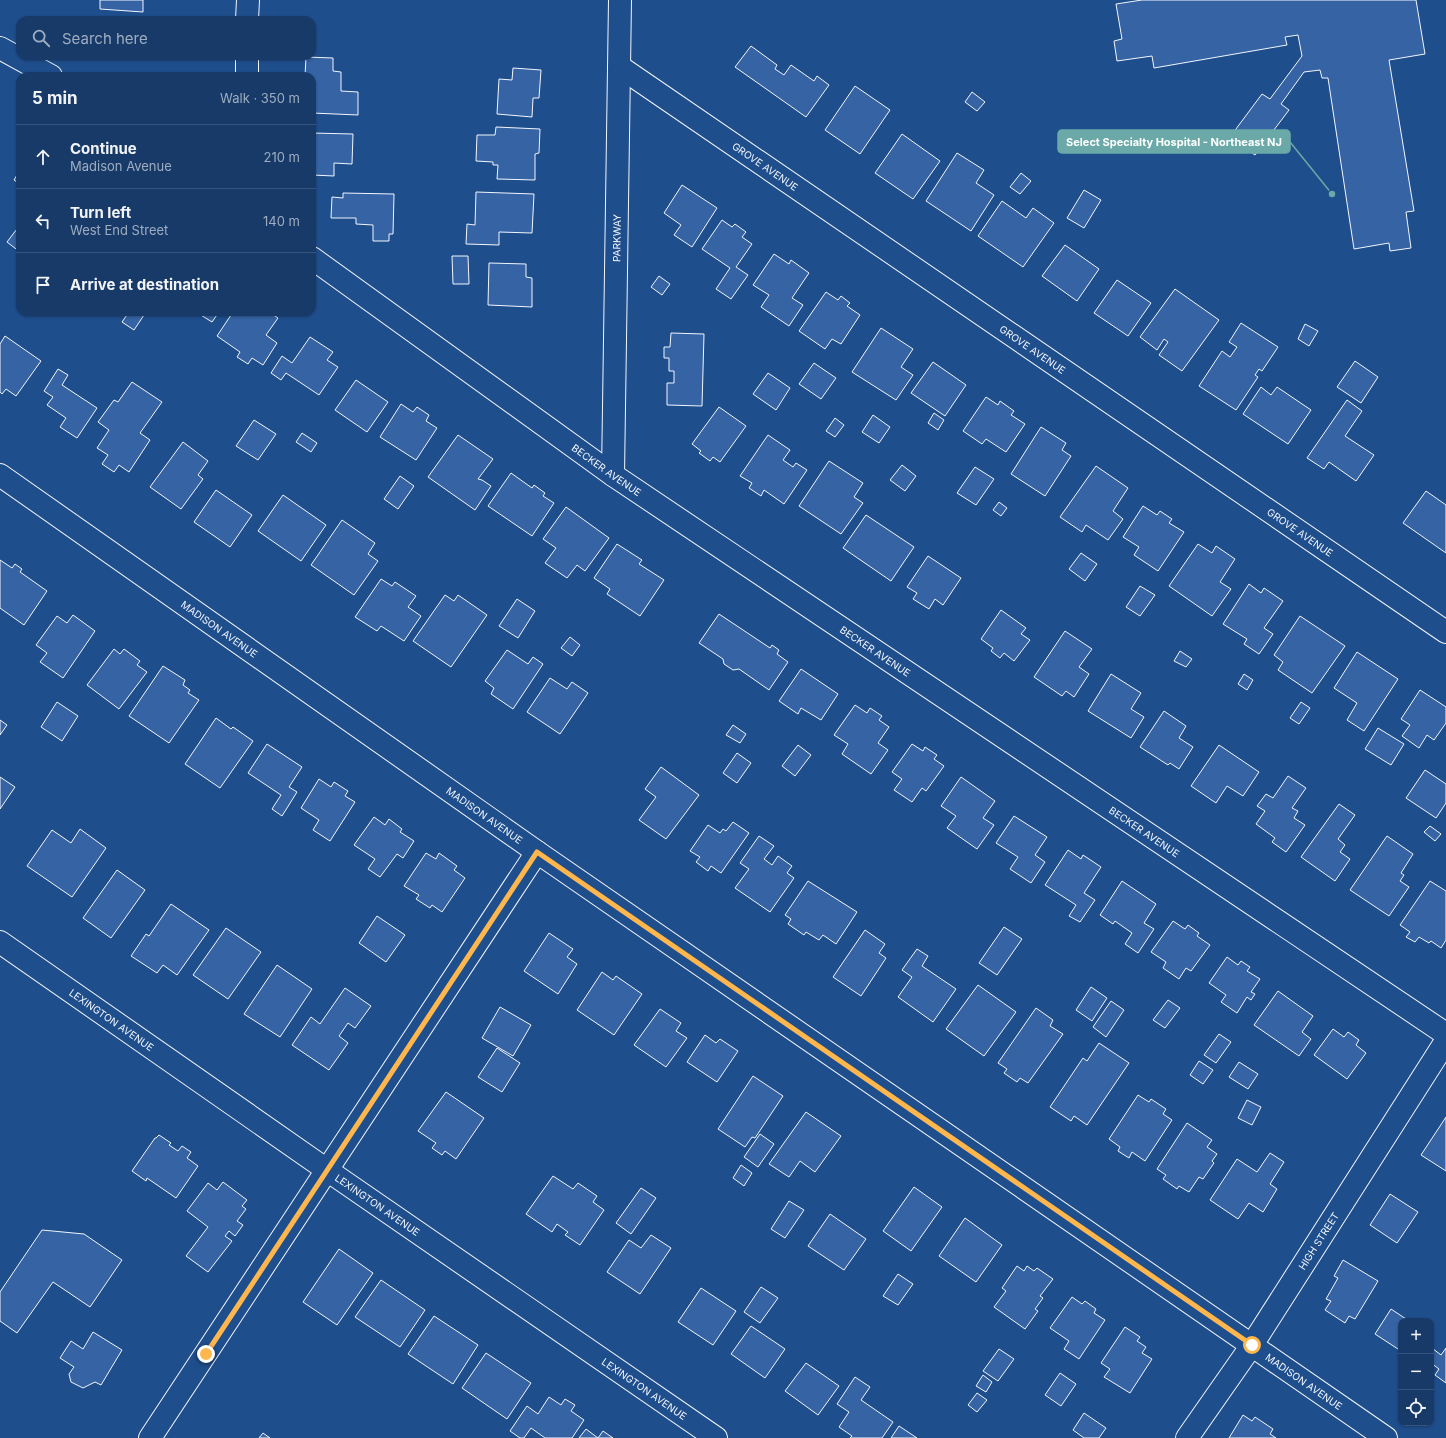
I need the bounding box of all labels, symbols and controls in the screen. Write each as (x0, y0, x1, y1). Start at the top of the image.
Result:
search box (16, 16, 316, 60)
icon: search (30, 27, 52, 49)
text: Search here (62, 29, 148, 48)
text: 5 min (32, 88, 78, 108)
text: Walk · 350 m (220, 90, 300, 106)
callout: Select Specialty Hospital - Northeast NJ (1058, 130, 1290, 153)
text: Select Specialty Hospital - Northeast NJ (1066, 135, 1282, 149)
text: Continue (70, 139, 137, 158)
street label: GROVE AVENUE (730, 140, 800, 193)
icon: ahead (32, 146, 54, 168)
text: 210 m (264, 149, 300, 165)
text: Madison Avenue (70, 158, 172, 174)
text: Turn left (70, 203, 131, 222)
icon: left (32, 210, 54, 232)
text: 140 m (263, 213, 300, 229)
street label: PARKWAY (610, 214, 623, 262)
text: West End Street (70, 222, 168, 238)
icon: arrive (32, 274, 54, 296)
text: Arrive at destination (70, 275, 219, 294)
street label: GROVE AVENUE (997, 323, 1068, 376)
street label: BECKER AVENUE (570, 441, 644, 498)
street label: GROVE AVENUE (1265, 505, 1335, 559)
street label: MADISON AVENUE (179, 598, 260, 660)
street label: BECKER AVENUE (838, 623, 913, 679)
street label: MADISON AVENUE (444, 784, 525, 846)
street label: BECKER AVENUE (1107, 804, 1182, 859)
street label: LEXINGTON AVENUE (67, 986, 156, 1053)
street label: LEXINGTON AVENUE (333, 1171, 422, 1238)
street label: HIGH STREET (1296, 1210, 1341, 1272)
map controls (1398, 1318, 1434, 1426)
button: + (1398, 1318, 1434, 1354)
route start (1243, 1336, 1261, 1354)
route end (197, 1345, 215, 1363)
street label: MADISON AVENUE (1263, 1351, 1345, 1412)
button: − (1398, 1354, 1434, 1390)
street label: LEXINGTON AVENUE (600, 1355, 689, 1422)
button: locate (1398, 1390, 1434, 1426)

